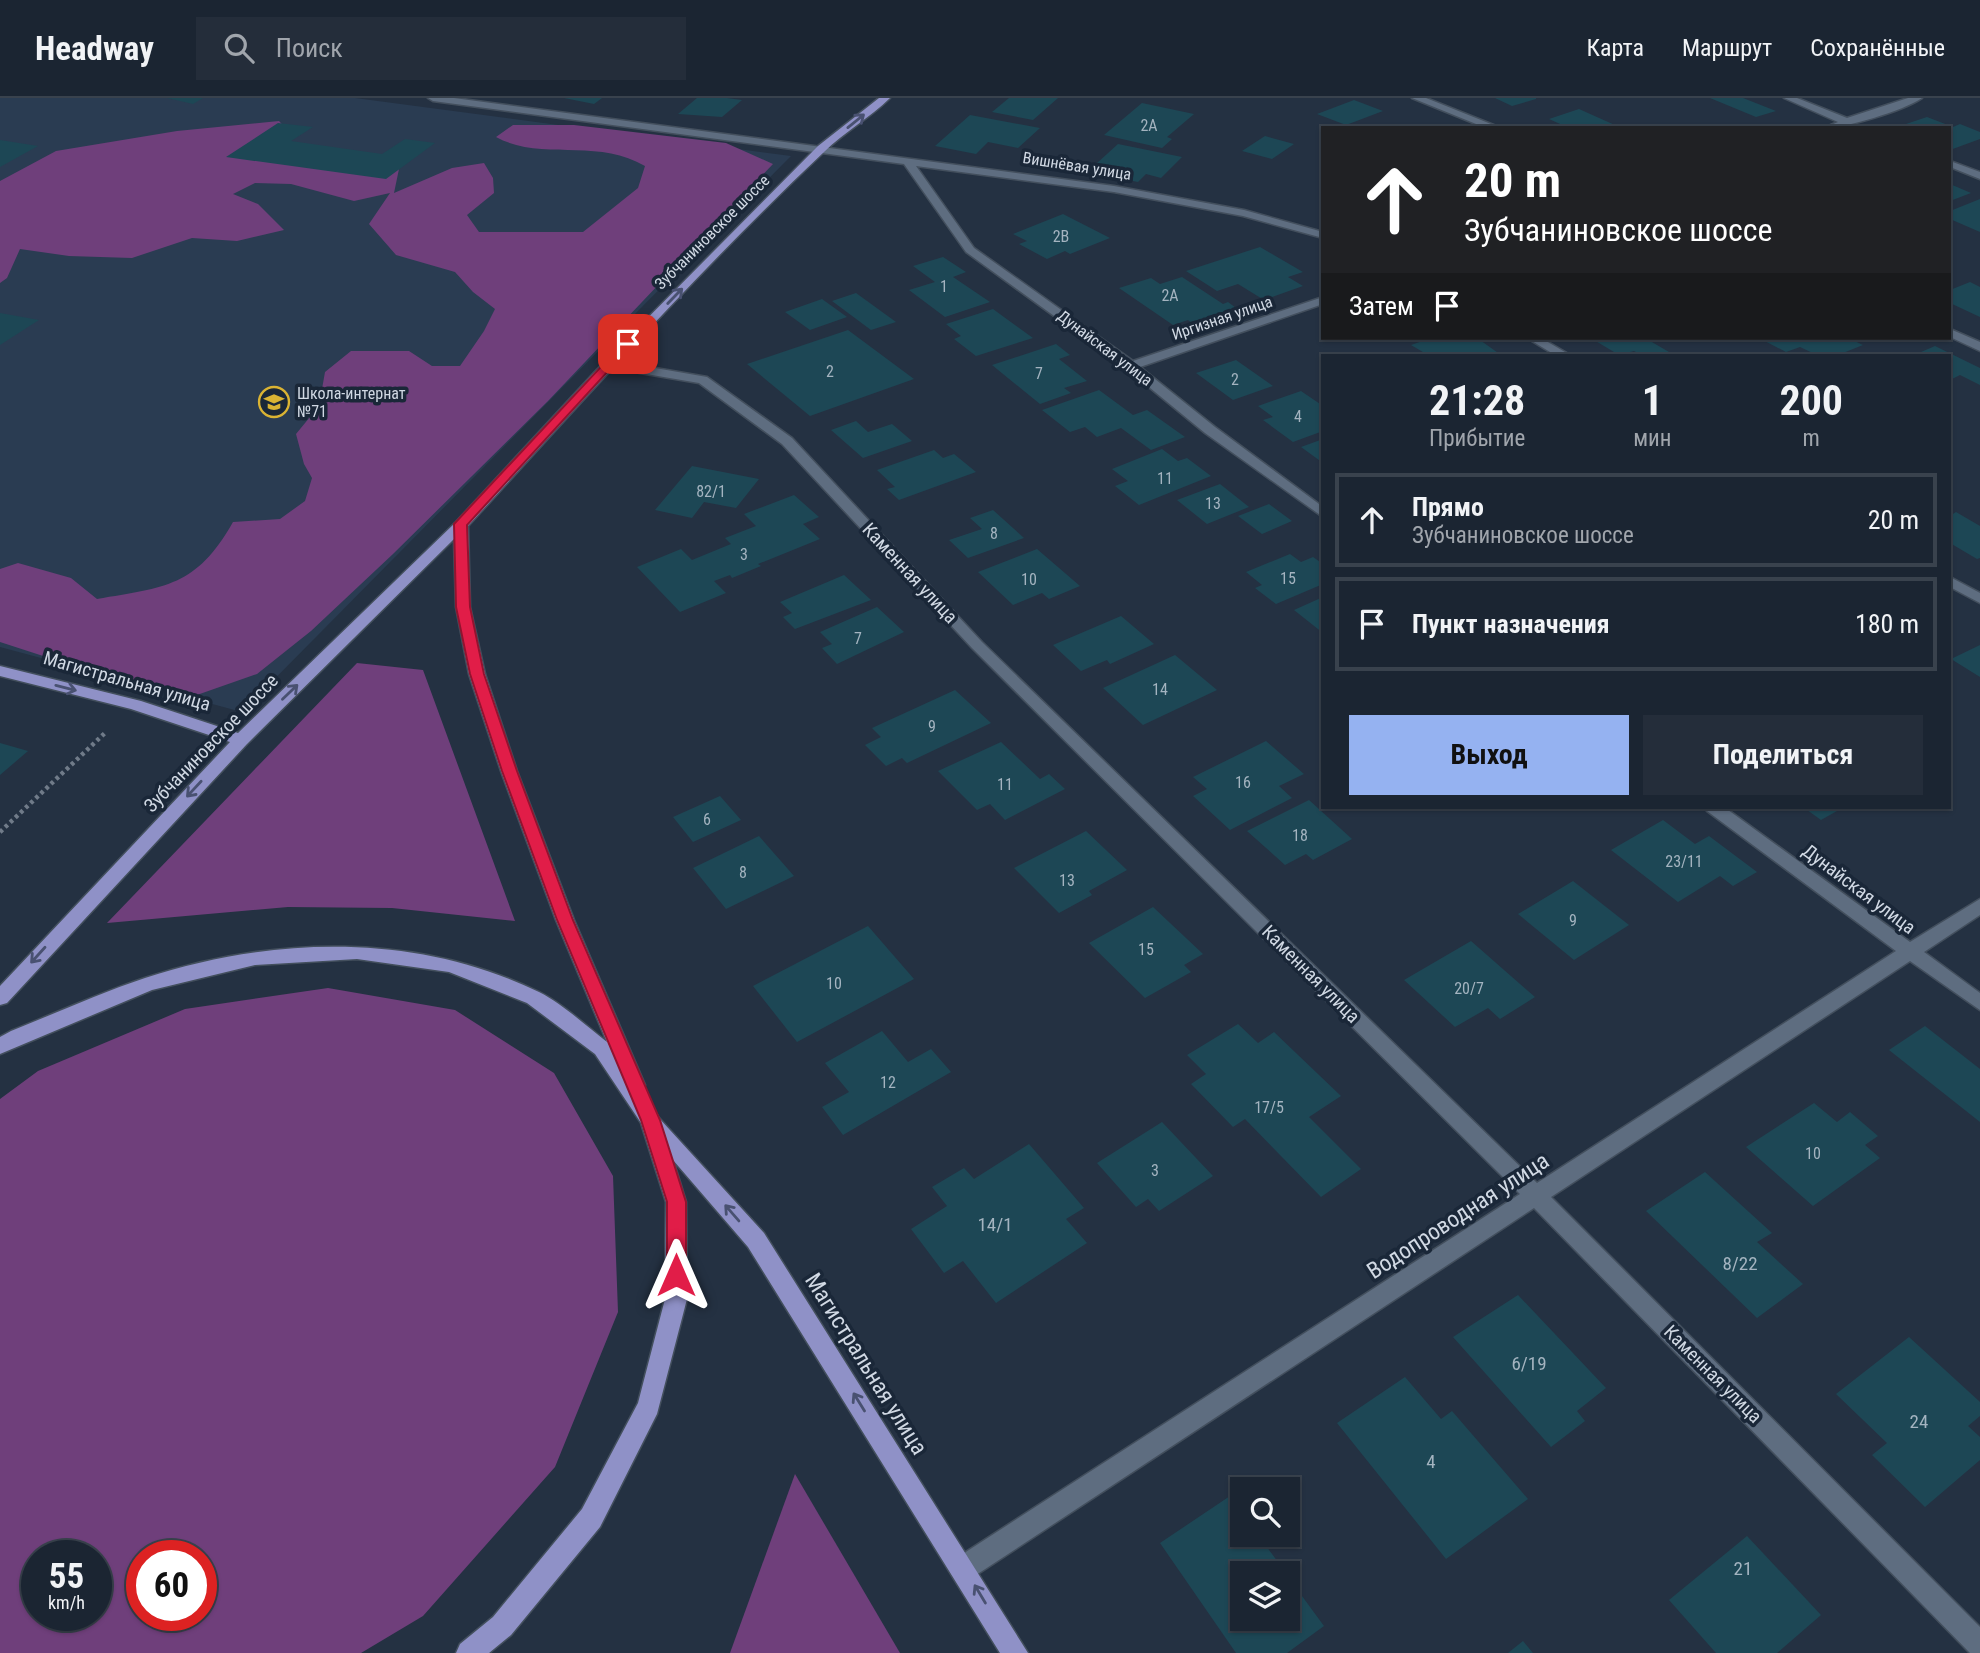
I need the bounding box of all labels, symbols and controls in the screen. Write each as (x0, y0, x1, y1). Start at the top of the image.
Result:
search box (196, 17, 686, 80)
text: Headway (35, 29, 154, 68)
icon: search (220, 29, 258, 67)
text: Поиск (276, 33, 343, 63)
text: Карта (1587, 34, 1644, 62)
text: Маршрут (1682, 34, 1772, 62)
text: Сохранённые (1810, 34, 1945, 62)
one-way arrow (846, 114, 865, 129)
house number: 2А (1140, 116, 1158, 135)
street label: Вишнёвая улица (1021, 148, 1133, 184)
text: 20 m (1464, 152, 1561, 209)
icon: ahead (1349, 154, 1440, 245)
street label: Зубчаниновское шоссе (651, 171, 773, 293)
text: Зубчаниновское шоссе (1464, 211, 1773, 249)
house number: 2В (1053, 227, 1069, 246)
house number: 1 (940, 277, 948, 296)
house number: 2А (1161, 286, 1179, 305)
icon: arrive (1428, 287, 1466, 325)
one-way arrow (666, 288, 683, 305)
text: Затем (1349, 291, 1414, 321)
street label: Иргизная улица (1169, 292, 1275, 344)
street label: Дунайская улица (1054, 306, 1156, 390)
pin (598, 314, 658, 374)
icon: arrive (609, 325, 647, 363)
house number: 2 (826, 362, 834, 381)
house number: 7 (1035, 364, 1043, 383)
house number: 2 (1231, 370, 1239, 389)
text: 21:28 (1429, 376, 1525, 425)
text: 1 (1642, 376, 1663, 425)
text: 200 (1779, 376, 1843, 425)
place label: Школа-интернат №71 (297, 384, 406, 421)
school or university icon: Школа-интернат №71 (257, 385, 291, 419)
house number: 4 (1294, 407, 1302, 426)
text: Прибытие (1429, 425, 1525, 452)
text: мин (1633, 425, 1672, 452)
text: m (1803, 425, 1820, 452)
house number: 11 (1157, 469, 1173, 488)
house number: 82/1 (696, 482, 726, 501)
text: Прямо (1412, 492, 1484, 522)
house number: 13 (1205, 494, 1221, 513)
icon: ahead (1353, 501, 1391, 539)
text: 20 m (1868, 505, 1919, 535)
street label: Каменная улица (858, 518, 962, 628)
text: Зубчаниновское шоссе (1412, 522, 1634, 549)
house number: 8 (990, 524, 998, 543)
house number: 3 (740, 545, 748, 564)
house number: 15 (1280, 569, 1296, 588)
house number: 10 (1021, 570, 1037, 589)
icon: arrive (1353, 605, 1391, 643)
text: Пункт назначения (1412, 609, 1610, 639)
text: 180 m (1855, 609, 1919, 639)
house number: 7 (854, 629, 862, 648)
street label: Магистральная улица (41, 646, 213, 716)
street label: Зубчаниновское шоссе (139, 669, 283, 817)
house number: 14 (1152, 680, 1168, 699)
one-way arrow (54, 682, 77, 695)
one-way arrow (281, 683, 298, 700)
button: Выход (1349, 715, 1629, 795)
button: Поделиться (1643, 715, 1923, 795)
house number: 9 (928, 717, 936, 736)
house number: 16 (1235, 773, 1251, 792)
house number: 11 (997, 775, 1013, 794)
one-way arrow (186, 780, 202, 798)
house number: 6 (703, 810, 711, 829)
house number: 18 (1292, 826, 1308, 845)
street label: Дунайская улица (1798, 839, 1920, 939)
house number: 23/11 (1665, 852, 1703, 871)
house number: 8 (739, 863, 747, 882)
house number: 13 (1059, 871, 1075, 890)
house number: 9 (1569, 911, 1577, 930)
street label: Каменная улица (1257, 920, 1365, 1028)
house number: 15 (1138, 940, 1154, 959)
one-way arrow (30, 946, 46, 964)
house number: 10 (826, 974, 842, 993)
house number: 20/7 (1454, 979, 1484, 998)
house number: 12 (880, 1073, 896, 1092)
house number: 17/5 (1254, 1098, 1284, 1117)
house number: 10 (1805, 1144, 1821, 1163)
street label: Водопроводная улица (1362, 1147, 1554, 1285)
house number: 3 (1151, 1161, 1159, 1180)
one-way arrow (724, 1204, 740, 1222)
house number: 14/1 (977, 1213, 1013, 1236)
position arrow (639, 1238, 713, 1312)
house number: 8/22 (1722, 1252, 1758, 1275)
street label: Магистральная улица (799, 1268, 933, 1460)
street label: Каменная улица (1659, 1320, 1767, 1428)
house number: 6/19 (1511, 1352, 1547, 1375)
one-way arrow (851, 1393, 866, 1412)
house number: 24 (1910, 1410, 1928, 1433)
house number: 4 (1426, 1450, 1436, 1473)
map controls (1230, 1477, 1300, 1631)
button: search (1230, 1477, 1300, 1547)
speed limit sign: 60 (126, 1540, 217, 1631)
text: 55 (49, 1556, 84, 1597)
house number: 21 (1734, 1557, 1752, 1580)
button: layers (1230, 1561, 1300, 1631)
one-way arrow (973, 1585, 987, 1605)
text: km/h (48, 1592, 85, 1613)

